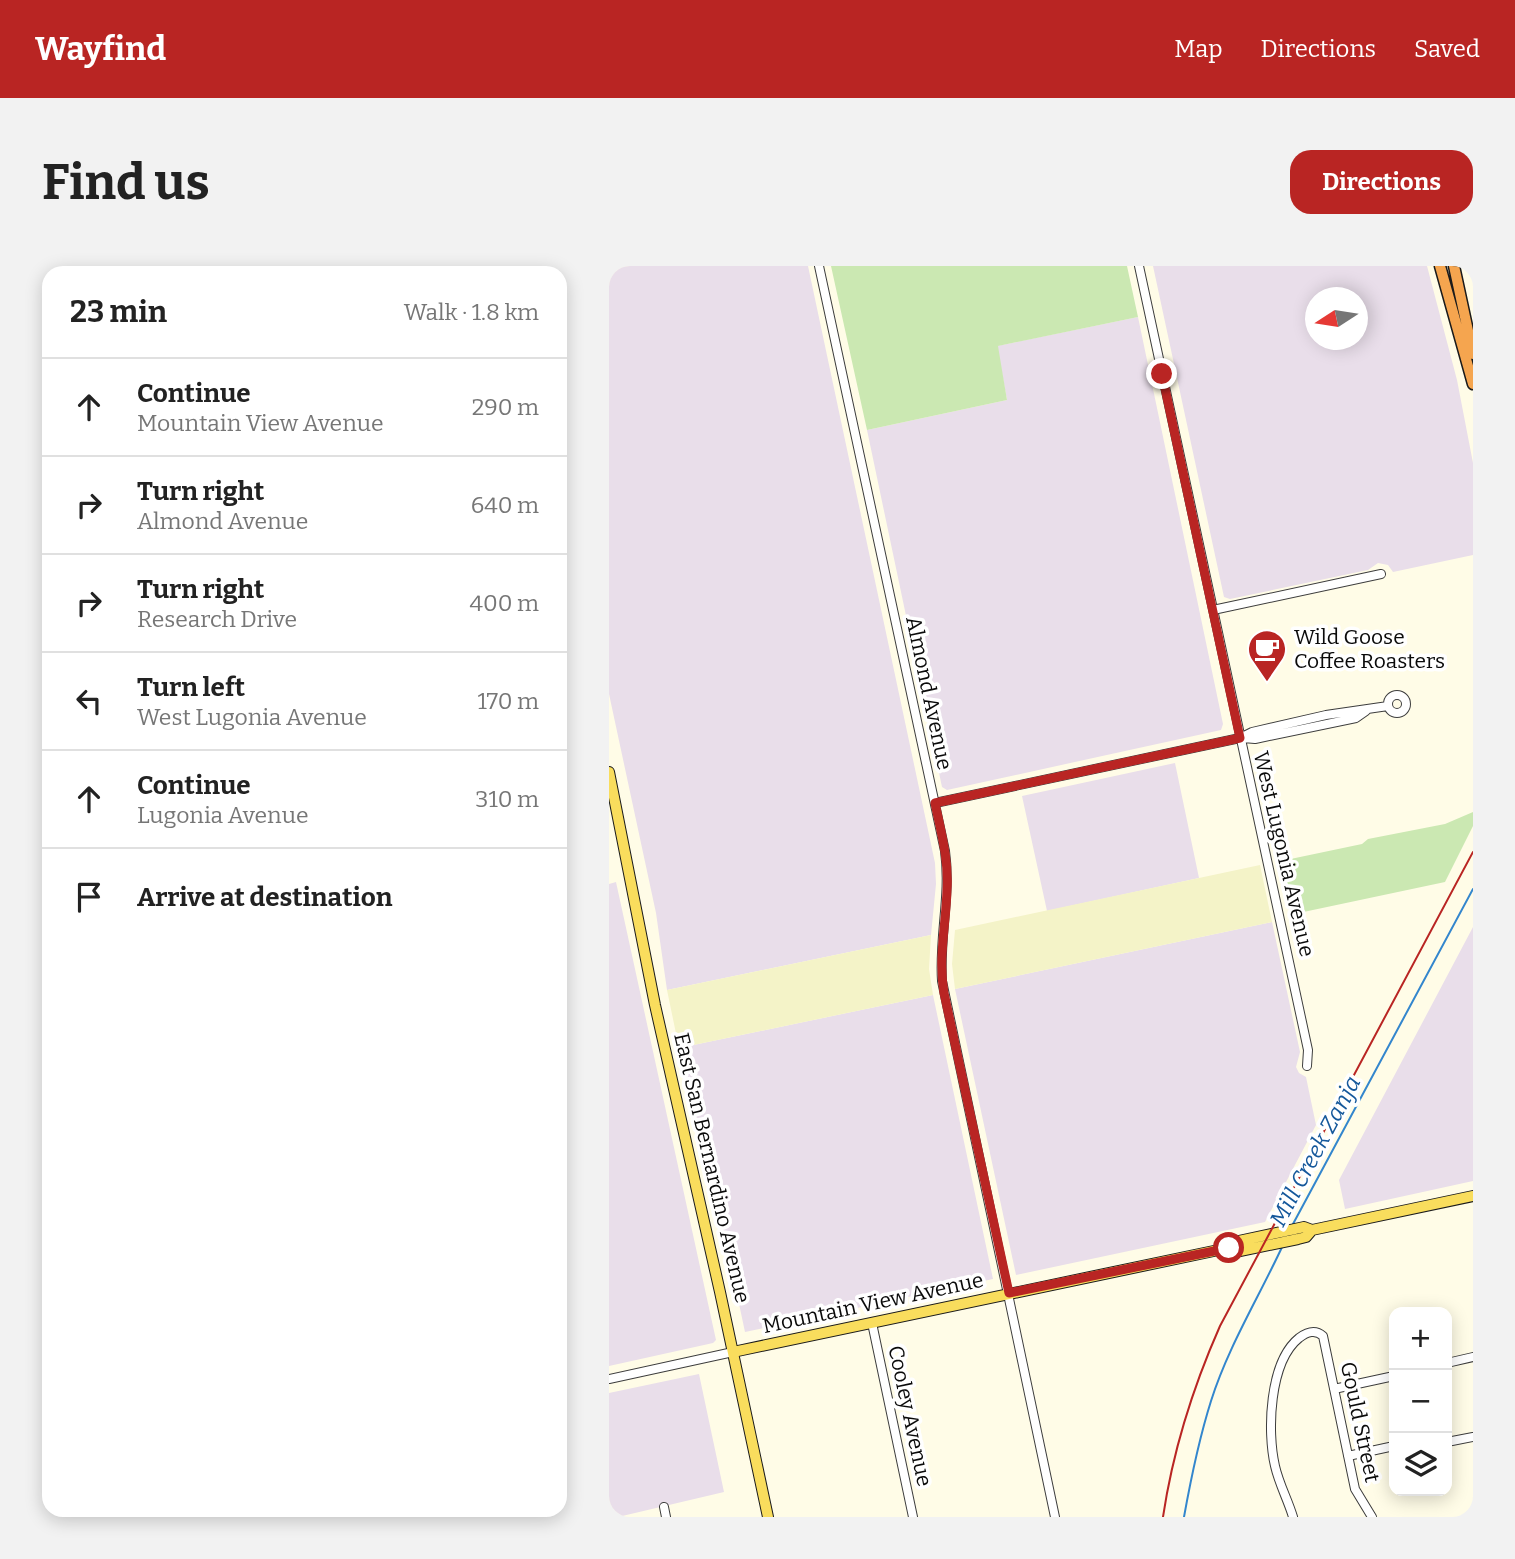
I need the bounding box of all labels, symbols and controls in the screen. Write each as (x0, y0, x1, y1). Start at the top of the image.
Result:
text: Wayfind (35, 29, 166, 69)
text: Map (1174, 35, 1223, 63)
text: Directions (1261, 35, 1376, 63)
text: Saved (1414, 35, 1480, 63)
button: Directions (1290, 150, 1473, 214)
text: Find us (42, 153, 210, 212)
north arrow (1305, 287, 1368, 350)
text: 23 min (70, 294, 167, 330)
text: Walk · 1.8 km (404, 298, 539, 326)
route end (1146, 358, 1177, 389)
text: Continue (137, 378, 251, 409)
icon: ahead (70, 388, 108, 426)
text: 290 m (472, 393, 539, 421)
text: Mountain View Avenue (137, 409, 384, 437)
text: Turn right (137, 476, 264, 507)
icon: right (70, 486, 108, 524)
text: 640 m (471, 491, 539, 519)
text: Almond Avenue (137, 507, 308, 535)
text: Turn right (137, 574, 264, 605)
icon: right (70, 584, 108, 622)
text: 400 m (470, 589, 539, 617)
text: Research Drive (137, 605, 297, 633)
street label: Almond Avenue (900, 614, 958, 772)
place label: Wild Goose Coffee Roasters (1294, 624, 1445, 674)
cafe icon: Wild Goose Coffee Roasters (1246, 628, 1288, 683)
text: Turn left (137, 672, 245, 703)
icon: left (70, 682, 108, 720)
text: 170 m (477, 687, 539, 715)
text: West Lugonia Avenue (137, 703, 367, 731)
street label: West Lugonia Avenue (1248, 749, 1320, 959)
text: Continue (137, 770, 251, 801)
icon: ahead (70, 780, 108, 818)
text: 310 m (475, 785, 539, 813)
text: Lugonia Avenue (137, 801, 309, 829)
icon: arrive (70, 878, 108, 916)
text: Arrive at destination (137, 882, 392, 913)
street label: East San Bernardino Avenue (668, 1030, 756, 1306)
water label: Mill Creek Zanja (1264, 1071, 1366, 1231)
route start (1213, 1232, 1244, 1263)
street label: Mountain View Avenue (760, 1267, 986, 1339)
map controls (1389, 1307, 1452, 1496)
button: + (1389, 1307, 1452, 1370)
street label: Cooley Avenue (882, 1343, 938, 1489)
street label: Gould Street (1335, 1359, 1386, 1485)
button: − (1389, 1370, 1452, 1433)
button: layers (1389, 1433, 1452, 1496)

